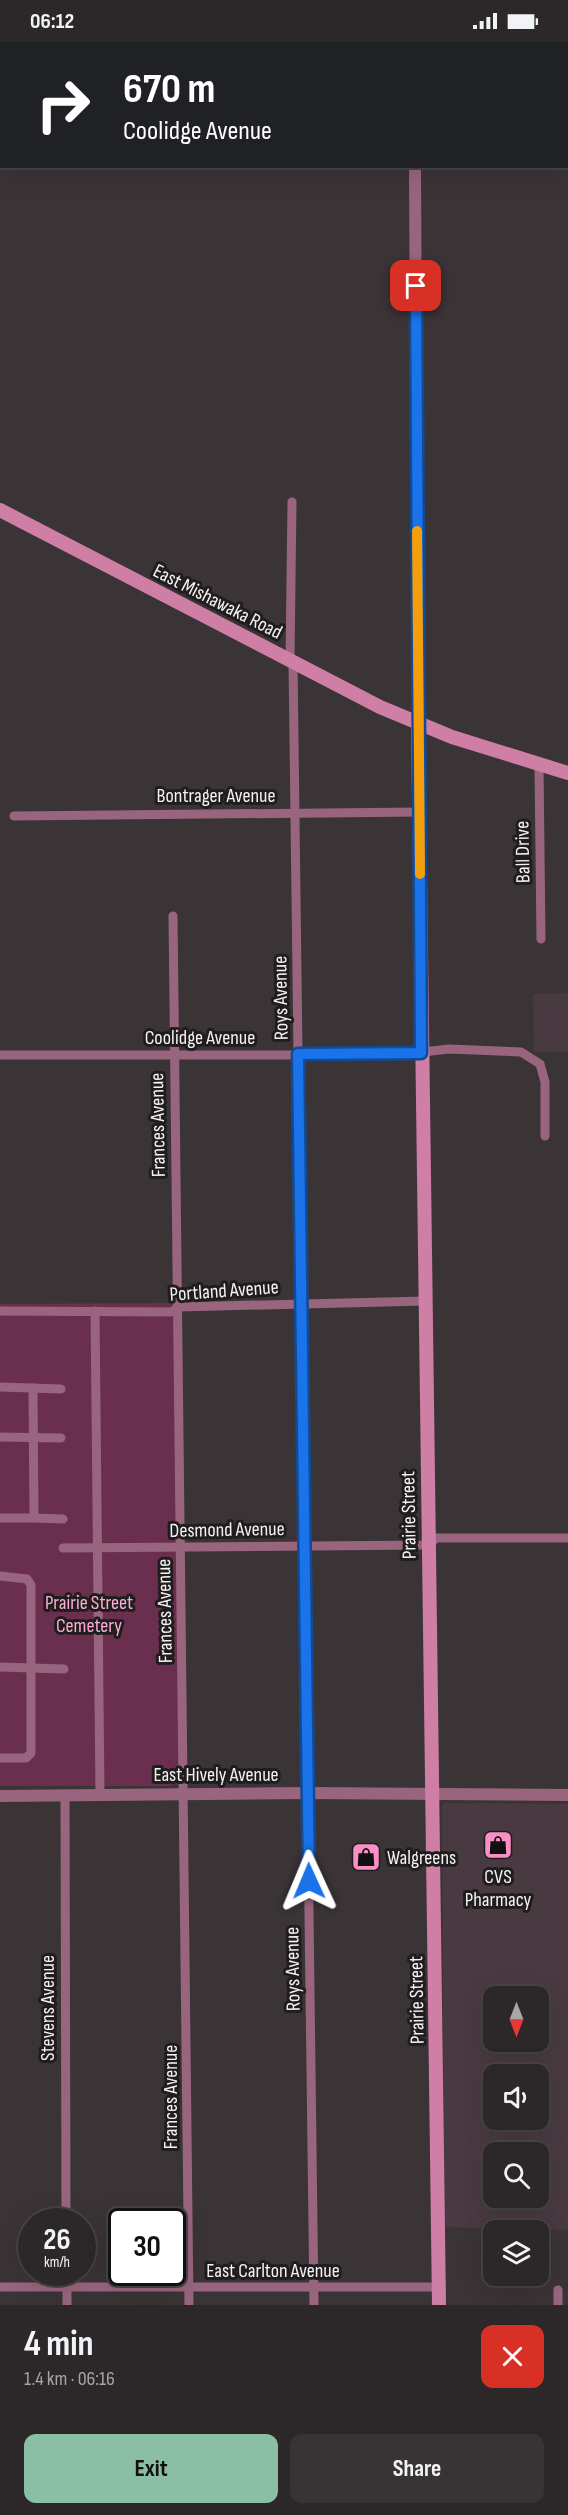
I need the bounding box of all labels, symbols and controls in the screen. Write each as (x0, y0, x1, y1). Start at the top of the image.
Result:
text: 06:12 (30, 8, 74, 35)
text: 670 m (123, 64, 215, 115)
icon: right (24, 66, 102, 144)
text: Coolidge Avenue (123, 115, 272, 147)
pin (390, 260, 441, 311)
icon: arrive (399, 269, 432, 302)
street label: East Mishawaka Road (149, 559, 286, 645)
street label: Bontrager Avenue (157, 784, 275, 808)
street label: Ball Drive (510, 821, 536, 883)
street label: Roys Avenue (268, 956, 294, 1040)
street label: Coolidge Avenue (145, 1026, 255, 1050)
street label: Frances Avenue (145, 1073, 171, 1177)
street label: Portland Avenue (169, 1275, 279, 1307)
street label: Prairie Street (396, 1471, 422, 1559)
street label: Desmond Avenue (169, 1517, 285, 1543)
street label: Frances Avenue (152, 1559, 178, 1663)
park label: Prairie Street Cemetery (45, 1591, 133, 1638)
street label: East Hively Avenue (153, 1763, 279, 1787)
shop icon: CVS Pharmacy (482, 1829, 514, 1861)
shop icon: Walgreens (350, 1841, 382, 1873)
place label: Walgreens (387, 1846, 456, 1870)
position arrow (277, 1849, 341, 1913)
place label: CVS Pharmacy (465, 1865, 532, 1912)
street label: Roys Avenue (280, 1927, 306, 2011)
street label: Stevens Avenue (36, 1955, 60, 2061)
street label: Prairie Street (404, 1956, 430, 2044)
north arrow (483, 1986, 549, 2052)
map controls (483, 1986, 549, 2286)
street label: Frances Avenue (159, 2045, 183, 2149)
button: sound (483, 2064, 549, 2130)
button: search (483, 2142, 549, 2208)
speed limit sign: 30 (108, 2208, 186, 2286)
button: layers (483, 2220, 549, 2286)
text: 26 (43, 2222, 71, 2258)
text: km/h (44, 2253, 70, 2272)
street label: East Carlton Avenue (206, 2259, 340, 2283)
text: 4 min (24, 2323, 94, 2366)
button: close (481, 2325, 544, 2388)
text: 1.4 km · 06:16 (24, 2367, 115, 2391)
button: Exit (24, 2434, 278, 2503)
button: Share (290, 2434, 544, 2503)

